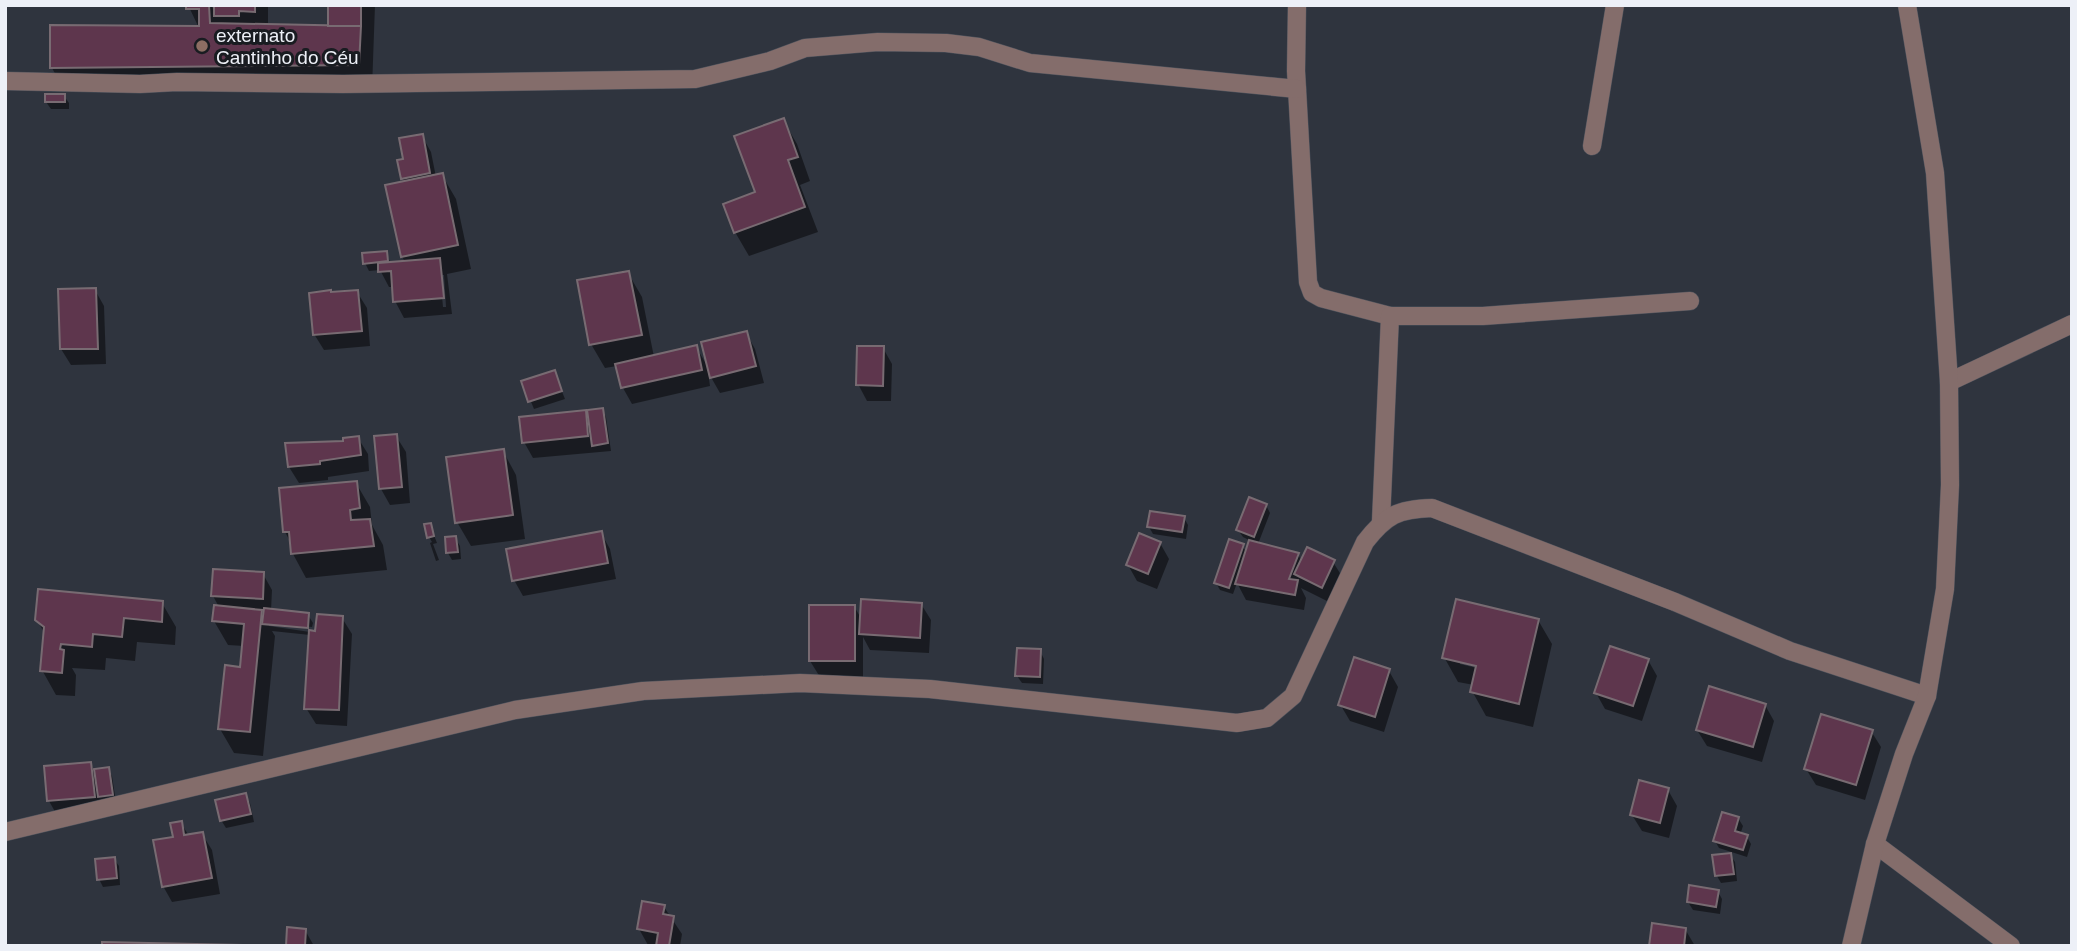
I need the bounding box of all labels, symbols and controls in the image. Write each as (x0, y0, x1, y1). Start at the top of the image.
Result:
place label: externato Cantinho do Céu (216, 25, 359, 68)
marker: externato Cantinho do Céu (194, 38, 210, 54)

